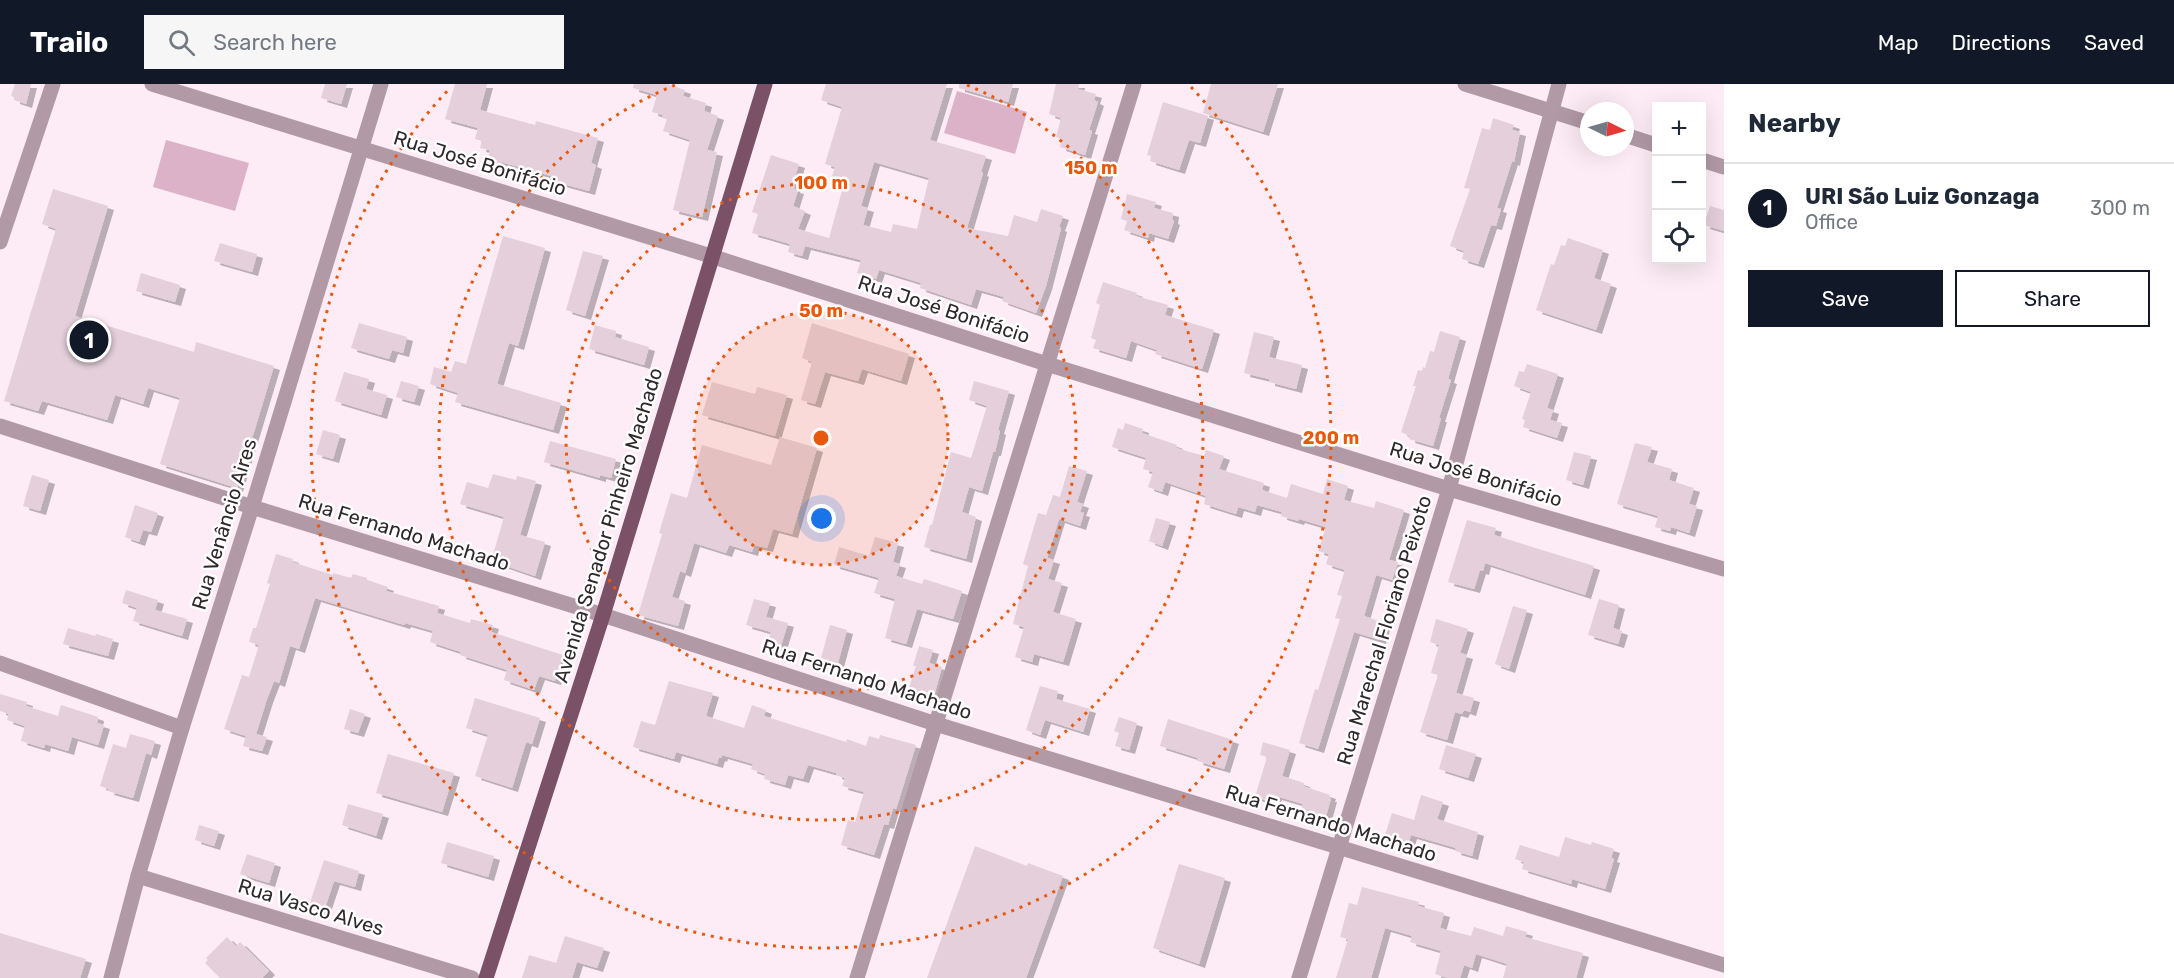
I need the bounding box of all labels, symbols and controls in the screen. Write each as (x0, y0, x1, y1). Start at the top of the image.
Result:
search box (144, 15, 564, 69)
text: Trailo (30, 26, 108, 59)
icon: search (165, 26, 198, 59)
text: Search here (213, 29, 337, 56)
text: Map (1878, 30, 1919, 55)
text: Directions (1952, 30, 2051, 55)
text: Saved (2084, 30, 2144, 55)
north arrow (1580, 102, 1634, 156)
map controls (1652, 102, 1706, 264)
button: + (1652, 102, 1706, 156)
text: Nearby (1748, 108, 1841, 139)
street label: Rua José Bonifácio (391, 125, 569, 201)
button: − (1652, 156, 1706, 210)
text: 150 m (1064, 157, 1118, 179)
text: 100 m (794, 172, 848, 194)
text: URI São Luiz Gonzaga (1805, 183, 2039, 210)
text: 1 (1763, 196, 1772, 220)
text: 300 m (2090, 196, 2150, 220)
button: locate (1652, 210, 1706, 264)
text: Office (1805, 210, 1858, 234)
street label: Rua José Bonifácio (855, 270, 1033, 348)
button: Save (1748, 270, 1943, 327)
button: Share (1955, 270, 2150, 327)
text: 50 m (799, 300, 843, 322)
pin: 1 (70, 318, 109, 362)
street label: Avenida Senador Pinheiro Machado (549, 365, 667, 685)
text: 200 m (1303, 427, 1359, 449)
centre of rings (811, 428, 831, 448)
street label: Rua Venâncio Aires (187, 435, 261, 613)
street label: Rua José Bonifácio (1387, 436, 1565, 512)
street label: Rua Fernando Machado (296, 488, 512, 576)
street label: Rua Marechal Floriano Peixoto (1332, 492, 1436, 768)
your location (807, 504, 836, 533)
street label: Rua Fernando Machado (759, 634, 975, 724)
street label: Rua Fernando Machado (1223, 779, 1439, 867)
street label: Rua Vasco Alves (235, 873, 387, 941)

